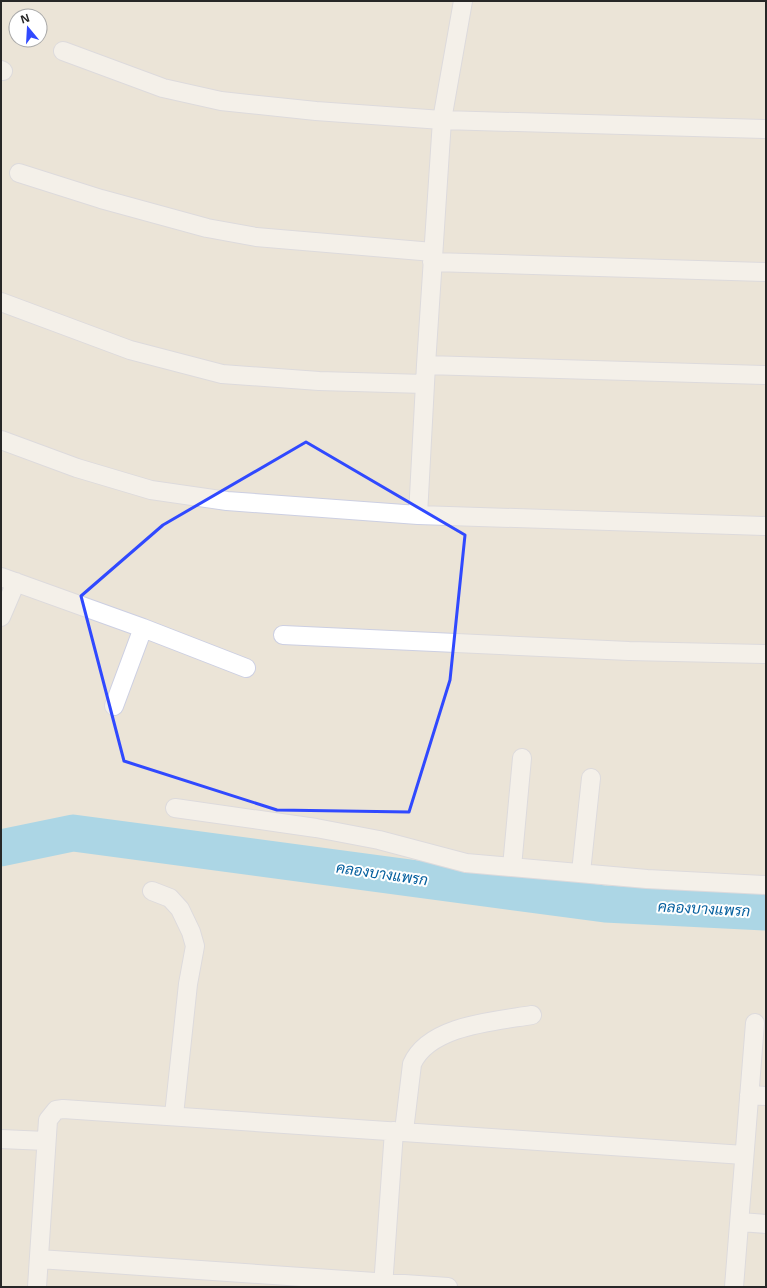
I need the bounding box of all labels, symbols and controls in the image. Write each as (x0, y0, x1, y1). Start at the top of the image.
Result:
north arrow (8, 8, 48, 48)
text: N (18, 9, 31, 27)
water label: คลองบางแพรก (335, 857, 429, 889)
water label: คลองบางแพรก (657, 896, 751, 920)

